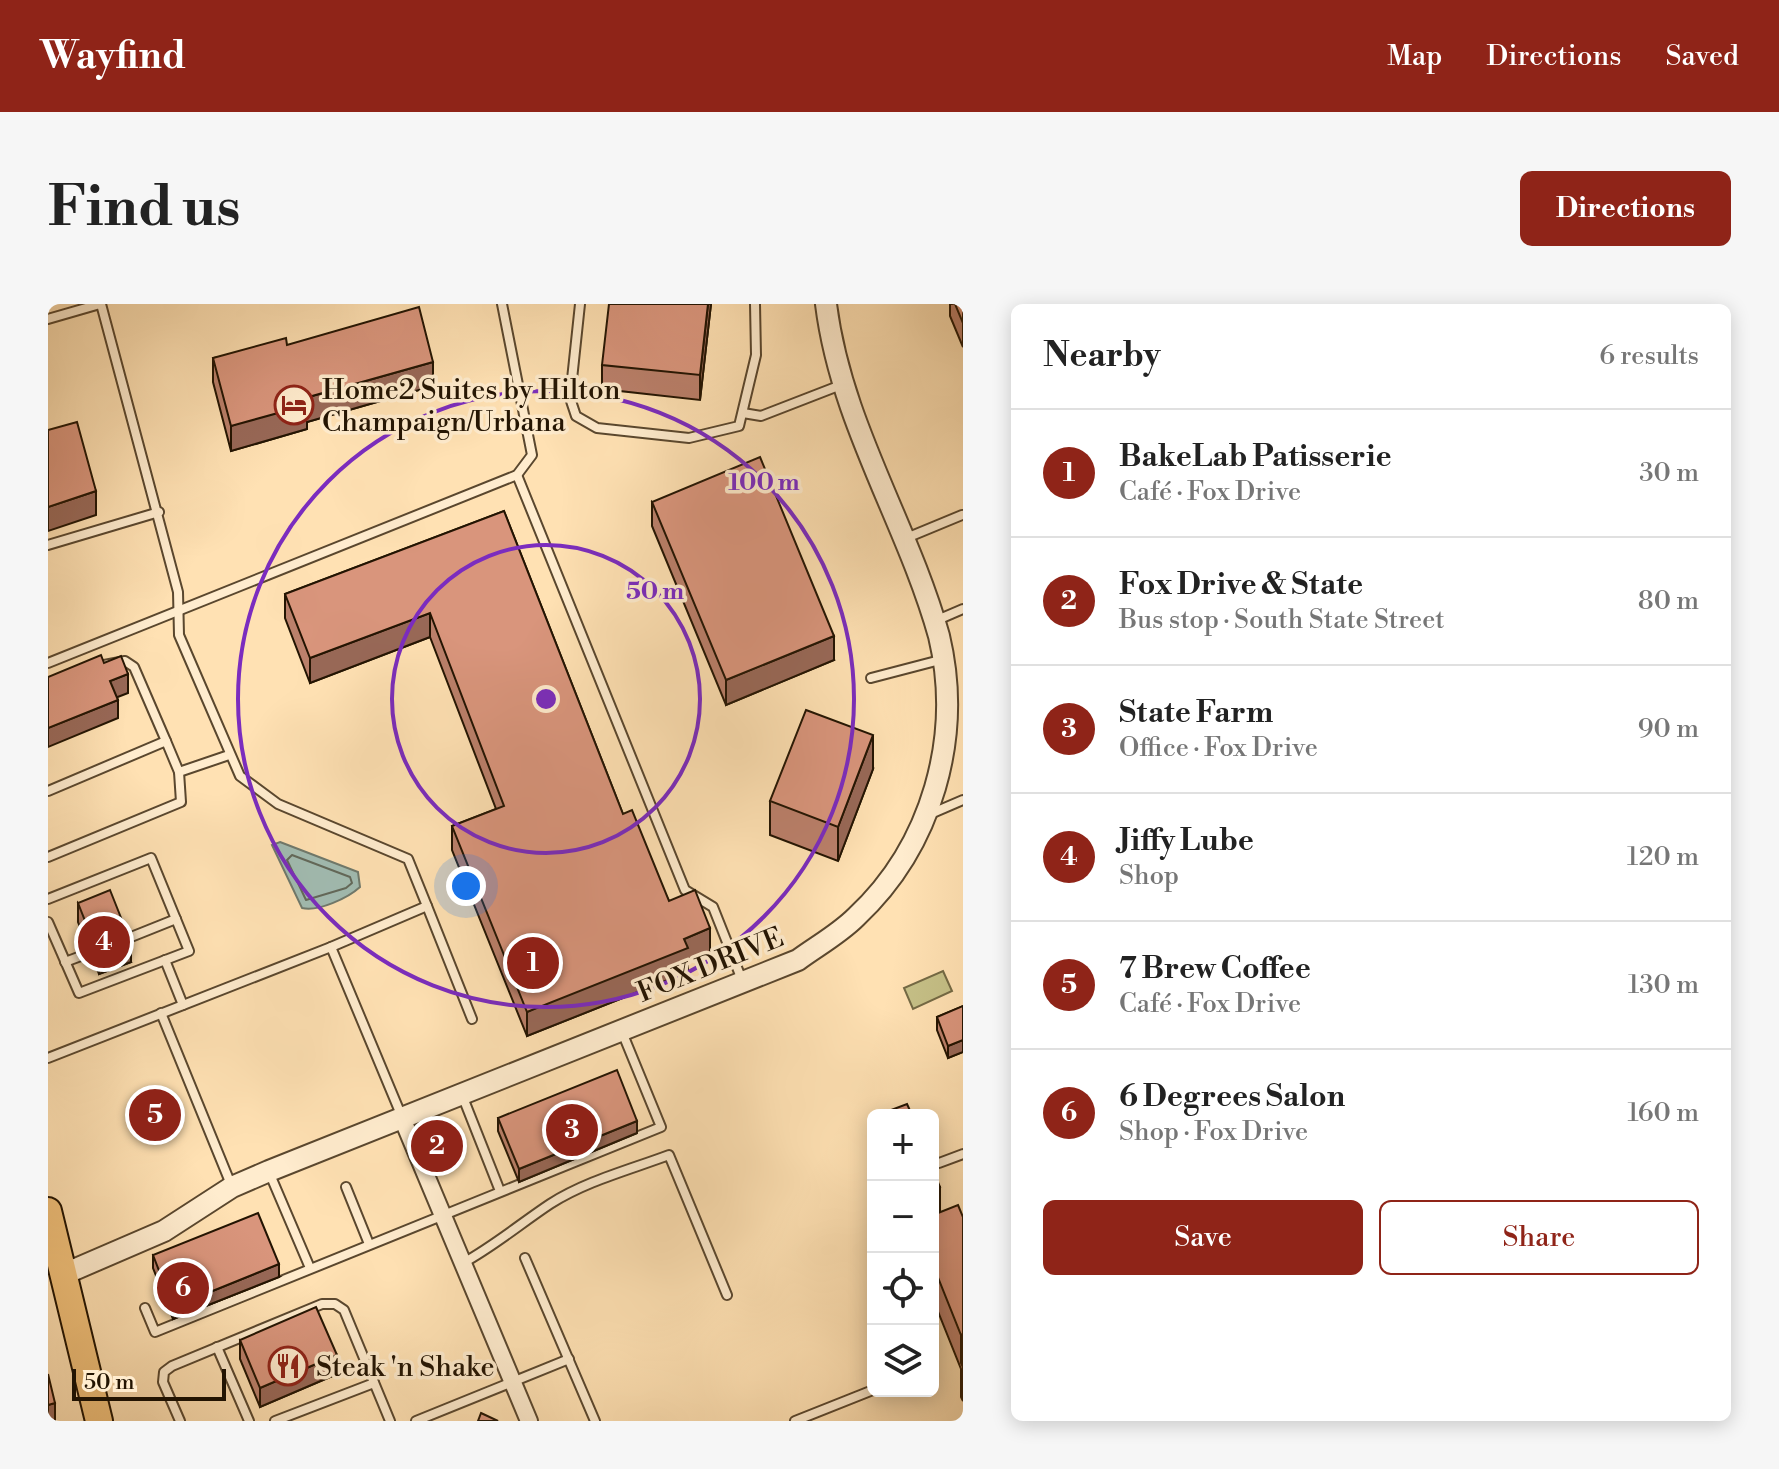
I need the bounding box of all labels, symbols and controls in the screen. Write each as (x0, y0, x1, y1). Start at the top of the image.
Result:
text: Wayfind (40, 33, 186, 80)
text: Map (1387, 39, 1442, 74)
text: Directions (1486, 39, 1621, 74)
text: Saved (1665, 39, 1739, 74)
button: Directions (1520, 171, 1731, 246)
text: Find us (48, 173, 241, 243)
text: Nearby (1043, 335, 1161, 377)
text: 6 results (1599, 340, 1699, 372)
place label: Home2 Suites by Hilton Champaign/Urbana (322, 373, 621, 440)
hotel icon: Home2 Suites by Hilton Champaign/Urbana (273, 384, 315, 426)
text: BakeLab Patisserie (1119, 438, 1392, 476)
text: 1 (1063, 457, 1075, 489)
text: 30 m (1639, 457, 1699, 489)
text: 100 m (728, 468, 800, 498)
text: Café · Fox Drive (1119, 476, 1301, 508)
text: Fox Drive & State (1119, 566, 1363, 604)
text: 50 m (626, 577, 684, 607)
text: 2 (1061, 585, 1077, 617)
text: 80 m (1638, 585, 1699, 617)
text: Bus stop · South State Street (1119, 604, 1445, 636)
centre of rings (532, 685, 560, 713)
text: State Farm (1119, 694, 1273, 732)
text: 3 (1061, 713, 1077, 745)
text: 90 m (1638, 713, 1699, 745)
text: Office · Fox Drive (1119, 732, 1318, 764)
text: Jiffy Lube (1119, 822, 1254, 860)
text: 4 (1060, 841, 1078, 873)
text: 120 m (1627, 841, 1699, 873)
text: Shop (1119, 860, 1179, 892)
your location (446, 866, 486, 906)
pin: 4 (78, 912, 130, 972)
street label: FOX DRIVE (632, 920, 789, 1011)
pin: 1 (507, 933, 559, 993)
text: 7 Brew Coffee (1119, 950, 1311, 988)
text: 5 (1061, 969, 1077, 1001)
text: 130 m (1628, 969, 1699, 1001)
text: Café · Fox Drive (1119, 988, 1301, 1020)
text: 6 Degrees Salon (1119, 1078, 1345, 1116)
pin: 5 (129, 1085, 181, 1145)
text: 6 (1061, 1097, 1077, 1129)
text: 160 m (1628, 1097, 1699, 1129)
pin: 3 (546, 1100, 598, 1160)
map controls (867, 1109, 939, 1397)
button: + (867, 1109, 939, 1181)
pin: 2 (411, 1116, 463, 1176)
text: Shop · Fox Drive (1119, 1116, 1308, 1148)
button: − (867, 1181, 939, 1253)
button: Save (1043, 1200, 1363, 1275)
button: Share (1379, 1200, 1699, 1275)
button: locate (867, 1253, 939, 1325)
pin: 6 (157, 1258, 209, 1318)
button: layers (867, 1325, 939, 1397)
restaurant icon: Steak 'n Shake (267, 1345, 309, 1387)
place label: Steak 'n Shake (316, 1350, 495, 1385)
scale bar (72, 1365, 226, 1401)
text: 50 m (84, 1369, 135, 1396)

